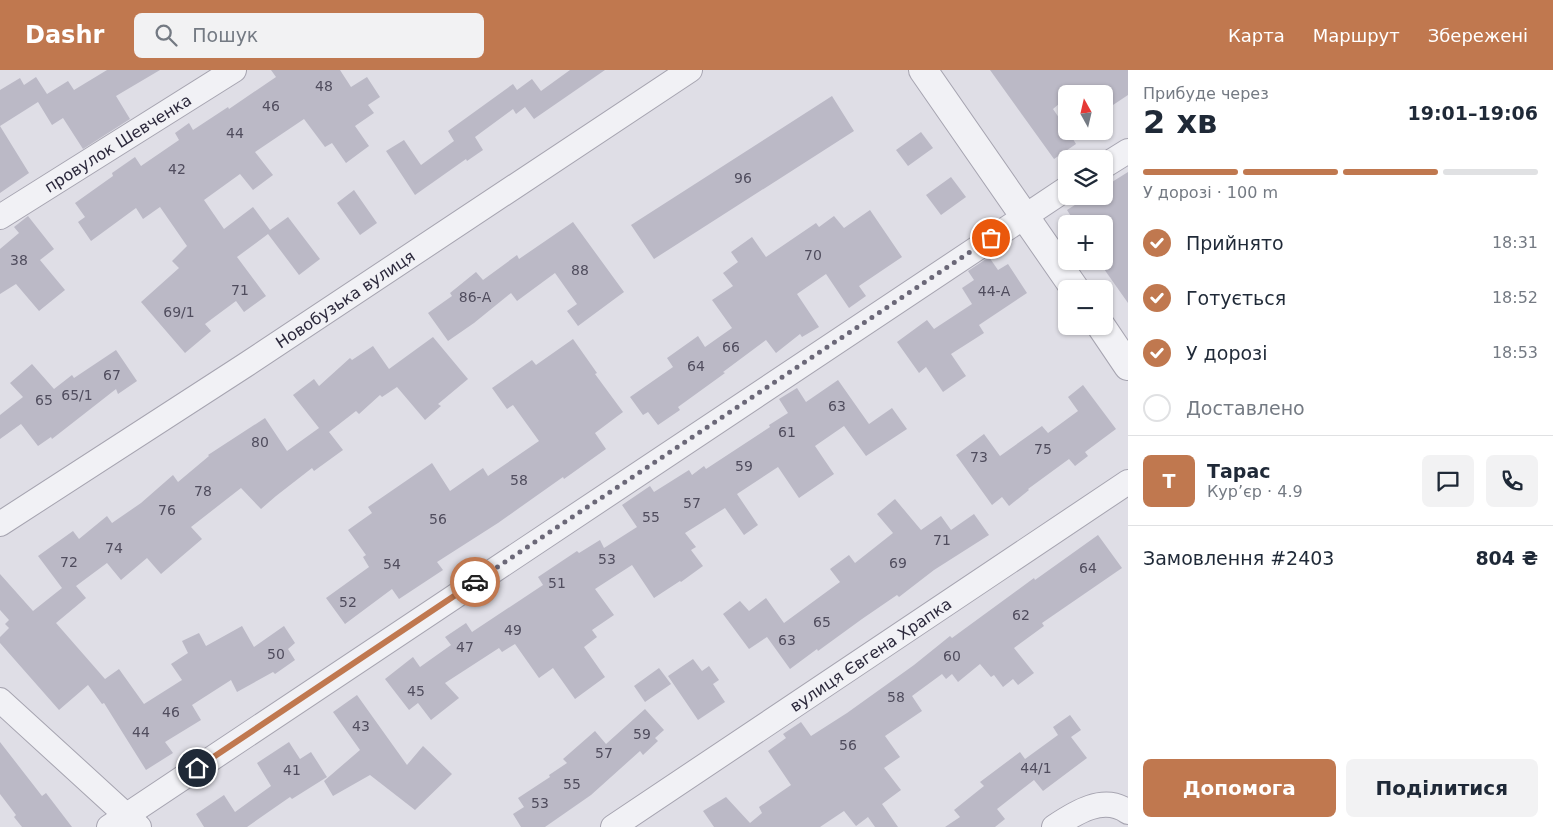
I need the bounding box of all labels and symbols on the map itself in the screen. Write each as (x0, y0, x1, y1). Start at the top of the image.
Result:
house number: 48 (315, 78, 333, 94)
north arrow (1058, 85, 1112, 140)
street label: провулок Шевченка (41, 90, 195, 196)
house number: 46 (262, 98, 280, 114)
house number: 44 (226, 125, 244, 141)
house number: 42 (168, 161, 186, 177)
house number: 96 (734, 170, 752, 186)
pin (970, 217, 1012, 259)
street label: Новобузька вулиця (272, 246, 418, 352)
house number: 70 (804, 247, 822, 263)
house number: 38 (10, 252, 28, 268)
house number: 88 (571, 262, 589, 278)
house number: 71 (231, 282, 249, 298)
house number: 44-А (978, 283, 1011, 299)
house number: 86-А (459, 289, 492, 305)
house number: 69/1 (163, 304, 195, 320)
house number: 66 (722, 339, 740, 355)
house number: 64 (687, 358, 705, 374)
house number: 67 (103, 367, 121, 383)
house number: 65/1 (61, 387, 93, 403)
house number: 65 (35, 392, 53, 408)
house number: 63 (828, 398, 846, 414)
house number: 61 (778, 424, 796, 440)
house number: 80 (251, 434, 269, 450)
house number: 75 (1034, 441, 1052, 457)
house number: 73 (970, 449, 988, 465)
house number: 59 (735, 458, 753, 474)
house number: 58 (510, 472, 528, 488)
house number: 78 (194, 483, 212, 499)
house number: 57 (683, 495, 701, 511)
house number: 76 (158, 502, 176, 518)
house number: 55 (642, 509, 660, 525)
house number: 56 (429, 511, 447, 527)
house number: 71 (933, 532, 951, 548)
house number: 74 (105, 540, 123, 556)
house number: 53 (598, 551, 616, 567)
house number: 72 (60, 554, 78, 570)
house number: 69 (889, 555, 907, 571)
house number: 54 (383, 556, 401, 572)
courier (450, 557, 500, 607)
house number: 64 (1079, 560, 1097, 576)
house number: 51 (548, 575, 566, 591)
house number: 52 (339, 594, 357, 610)
street label: вулиця Євгена Храпка (786, 594, 955, 715)
house number: 62 (1012, 607, 1030, 623)
house number: 65 (813, 614, 831, 630)
house number: 49 (504, 622, 522, 638)
house number: 63 (778, 632, 796, 648)
house number: 47 (456, 639, 474, 655)
house number: 50 (267, 646, 285, 662)
house number: 60 (943, 648, 961, 664)
house number: 45 (407, 683, 425, 699)
house number: 58 (887, 689, 905, 705)
house number: 46 (162, 704, 180, 720)
house number: 43 (352, 718, 370, 734)
house number: 44 (132, 724, 150, 740)
house number: 59 (633, 726, 651, 742)
house number: 56 (839, 737, 857, 753)
house number: 57 (595, 745, 613, 761)
pin (176, 747, 218, 789)
house number: 44/1 (1020, 760, 1052, 776)
house number: 41 (283, 762, 301, 778)
house number: 55 (563, 776, 581, 792)
house number: 53 (531, 795, 549, 811)

